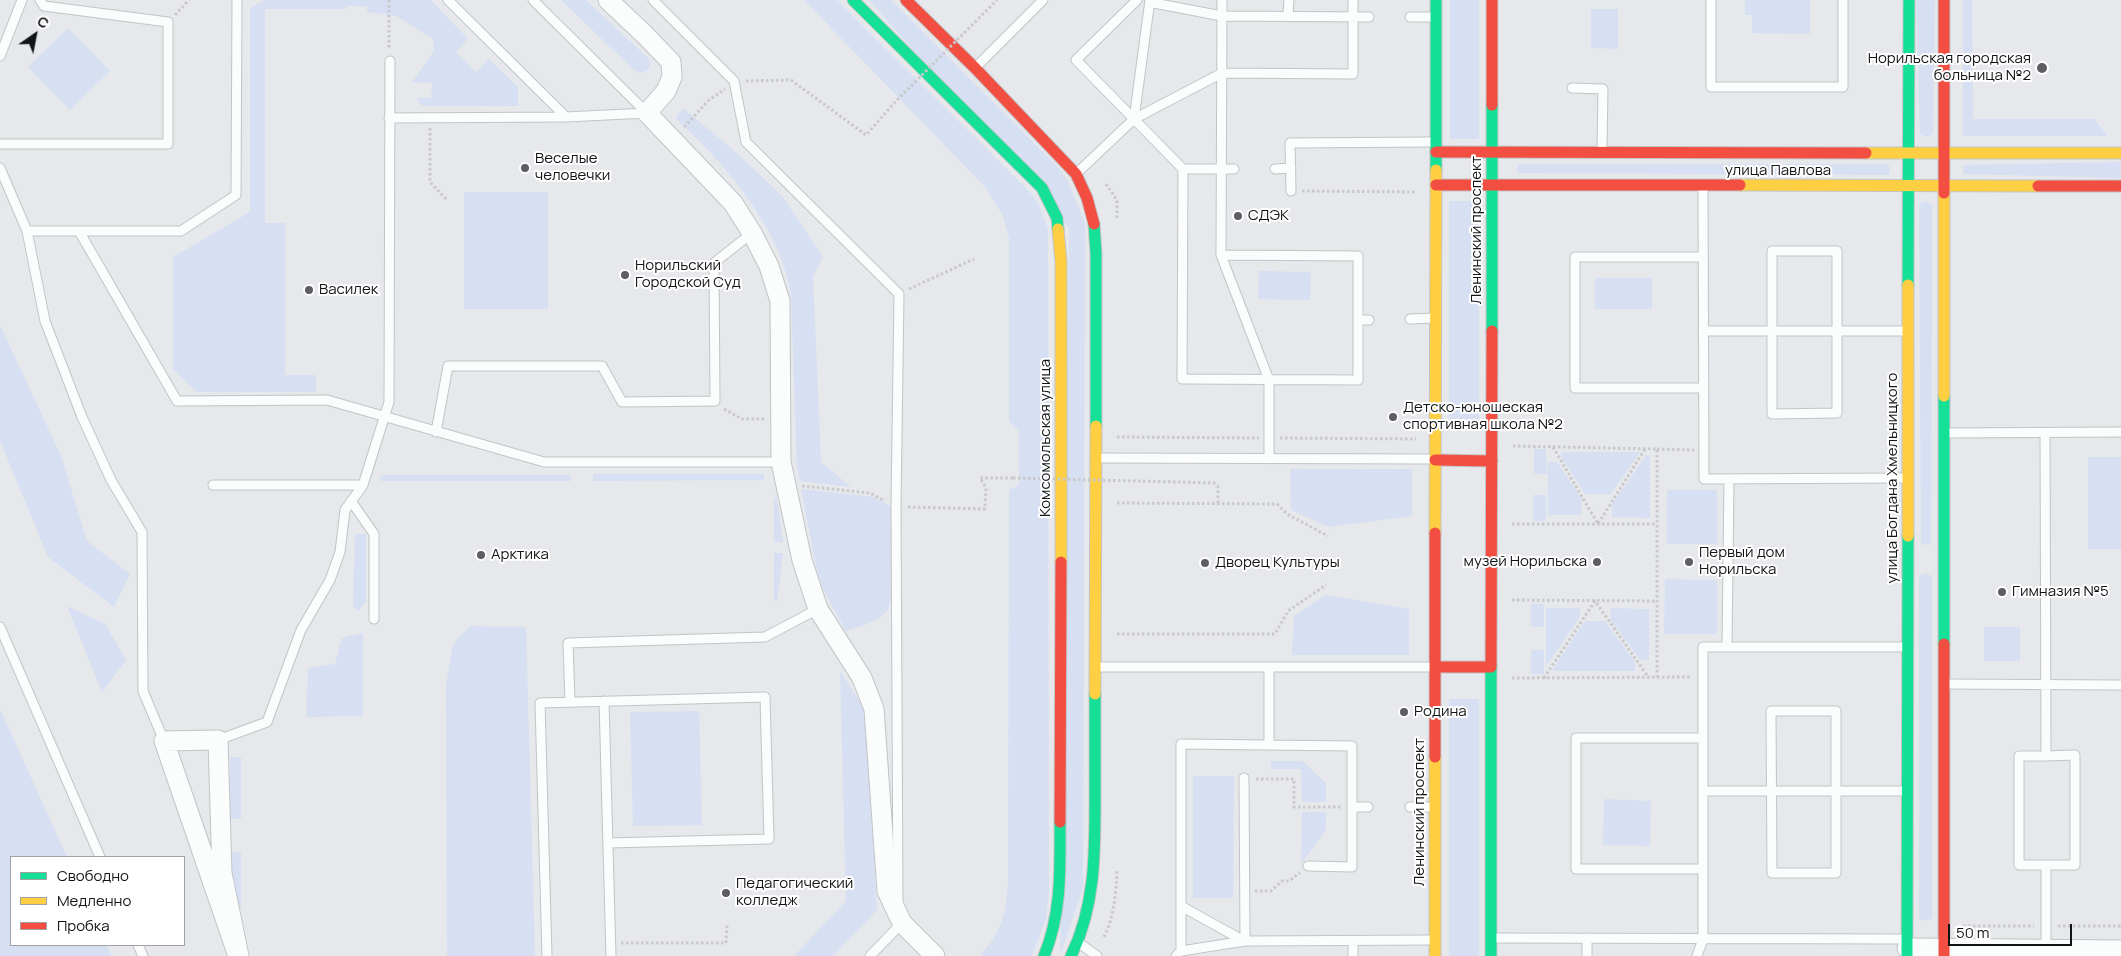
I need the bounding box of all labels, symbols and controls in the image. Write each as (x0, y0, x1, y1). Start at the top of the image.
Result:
north arrow (10, 10, 60, 60)
text: С (34, 11, 53, 33)
place label: Норильская городская больница №2 (1868, 50, 2031, 85)
marker: Норильская городская больница №2 (2035, 61, 2049, 75)
place label: Веселые человечки (535, 150, 610, 185)
street label: Ленинский проспект (1468, 156, 1486, 304)
marker: Веселые человечки (519, 162, 531, 174)
street label: улица Павлова (1725, 162, 1831, 180)
place label: СДЭК (1248, 207, 1289, 225)
marker: СДЭК (1232, 210, 1244, 222)
place label: Норильский Городской Суд (635, 257, 741, 292)
marker: Норильский Городской Суд (619, 269, 631, 281)
place label: Василек (319, 281, 378, 299)
marker: Василек (303, 284, 315, 296)
street label: Комсомольская улица (1037, 359, 1055, 517)
street label: улица Богдана Хмельницкого (1884, 373, 1902, 583)
place label: Детско-юношеская спортивная школа №2 (1403, 399, 1563, 434)
marker: Детско-юношеская спортивная школа №2 (1387, 411, 1399, 423)
place label: Первый дом Норильска (1699, 544, 1785, 579)
place label: Арктика (491, 546, 549, 564)
marker: Арктика (475, 549, 487, 561)
place label: музей Норильска (1464, 553, 1587, 571)
place label: Дворец Культуры (1215, 554, 1340, 572)
marker: музей Норильска (1591, 556, 1603, 568)
marker: Первый дом Норильска (1683, 556, 1695, 568)
marker: Дворец Культуры (1199, 557, 1211, 569)
place label: Гимназия №5 (2012, 583, 2109, 601)
marker: Гимназия №5 (1996, 586, 2008, 598)
place label: Родина (1414, 703, 1467, 721)
marker: Родина (1398, 706, 1410, 718)
street label: Ленинский проспект (1411, 738, 1429, 886)
legend (10, 856, 185, 946)
text: Свободно (57, 865, 129, 886)
place label: Педагогический колледж (736, 875, 853, 910)
marker: Педагогический колледж (720, 887, 732, 899)
text: Медленно (57, 890, 131, 911)
scale bar (1951, 914, 2075, 946)
text: Пробка (57, 915, 110, 936)
text: 50 m (1956, 922, 1990, 943)

